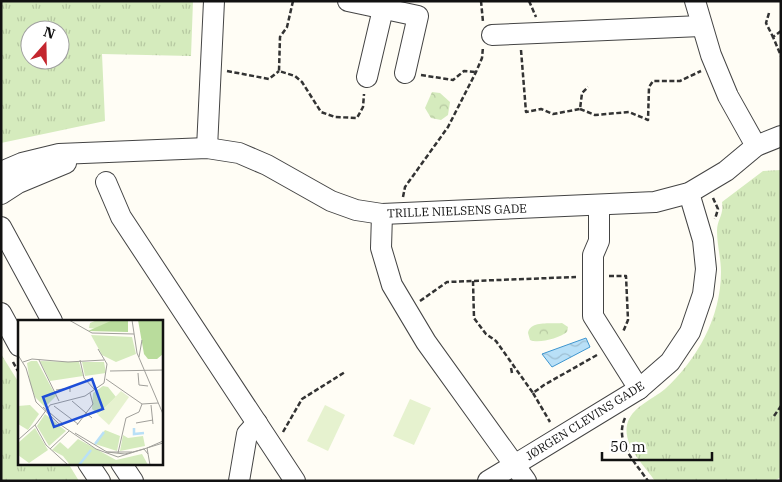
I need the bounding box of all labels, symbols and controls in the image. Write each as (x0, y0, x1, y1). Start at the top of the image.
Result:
north arrow (20, 20, 70, 70)
text: N (41, 22, 58, 43)
street label: TRILLE NIELSENS GADE (387, 201, 527, 220)
inset map (18, 320, 162, 464)
street label: JØRGEN CLEVINS GADE (523, 378, 647, 463)
scale bar (602, 430, 712, 462)
text: 50 m (610, 437, 646, 456)

